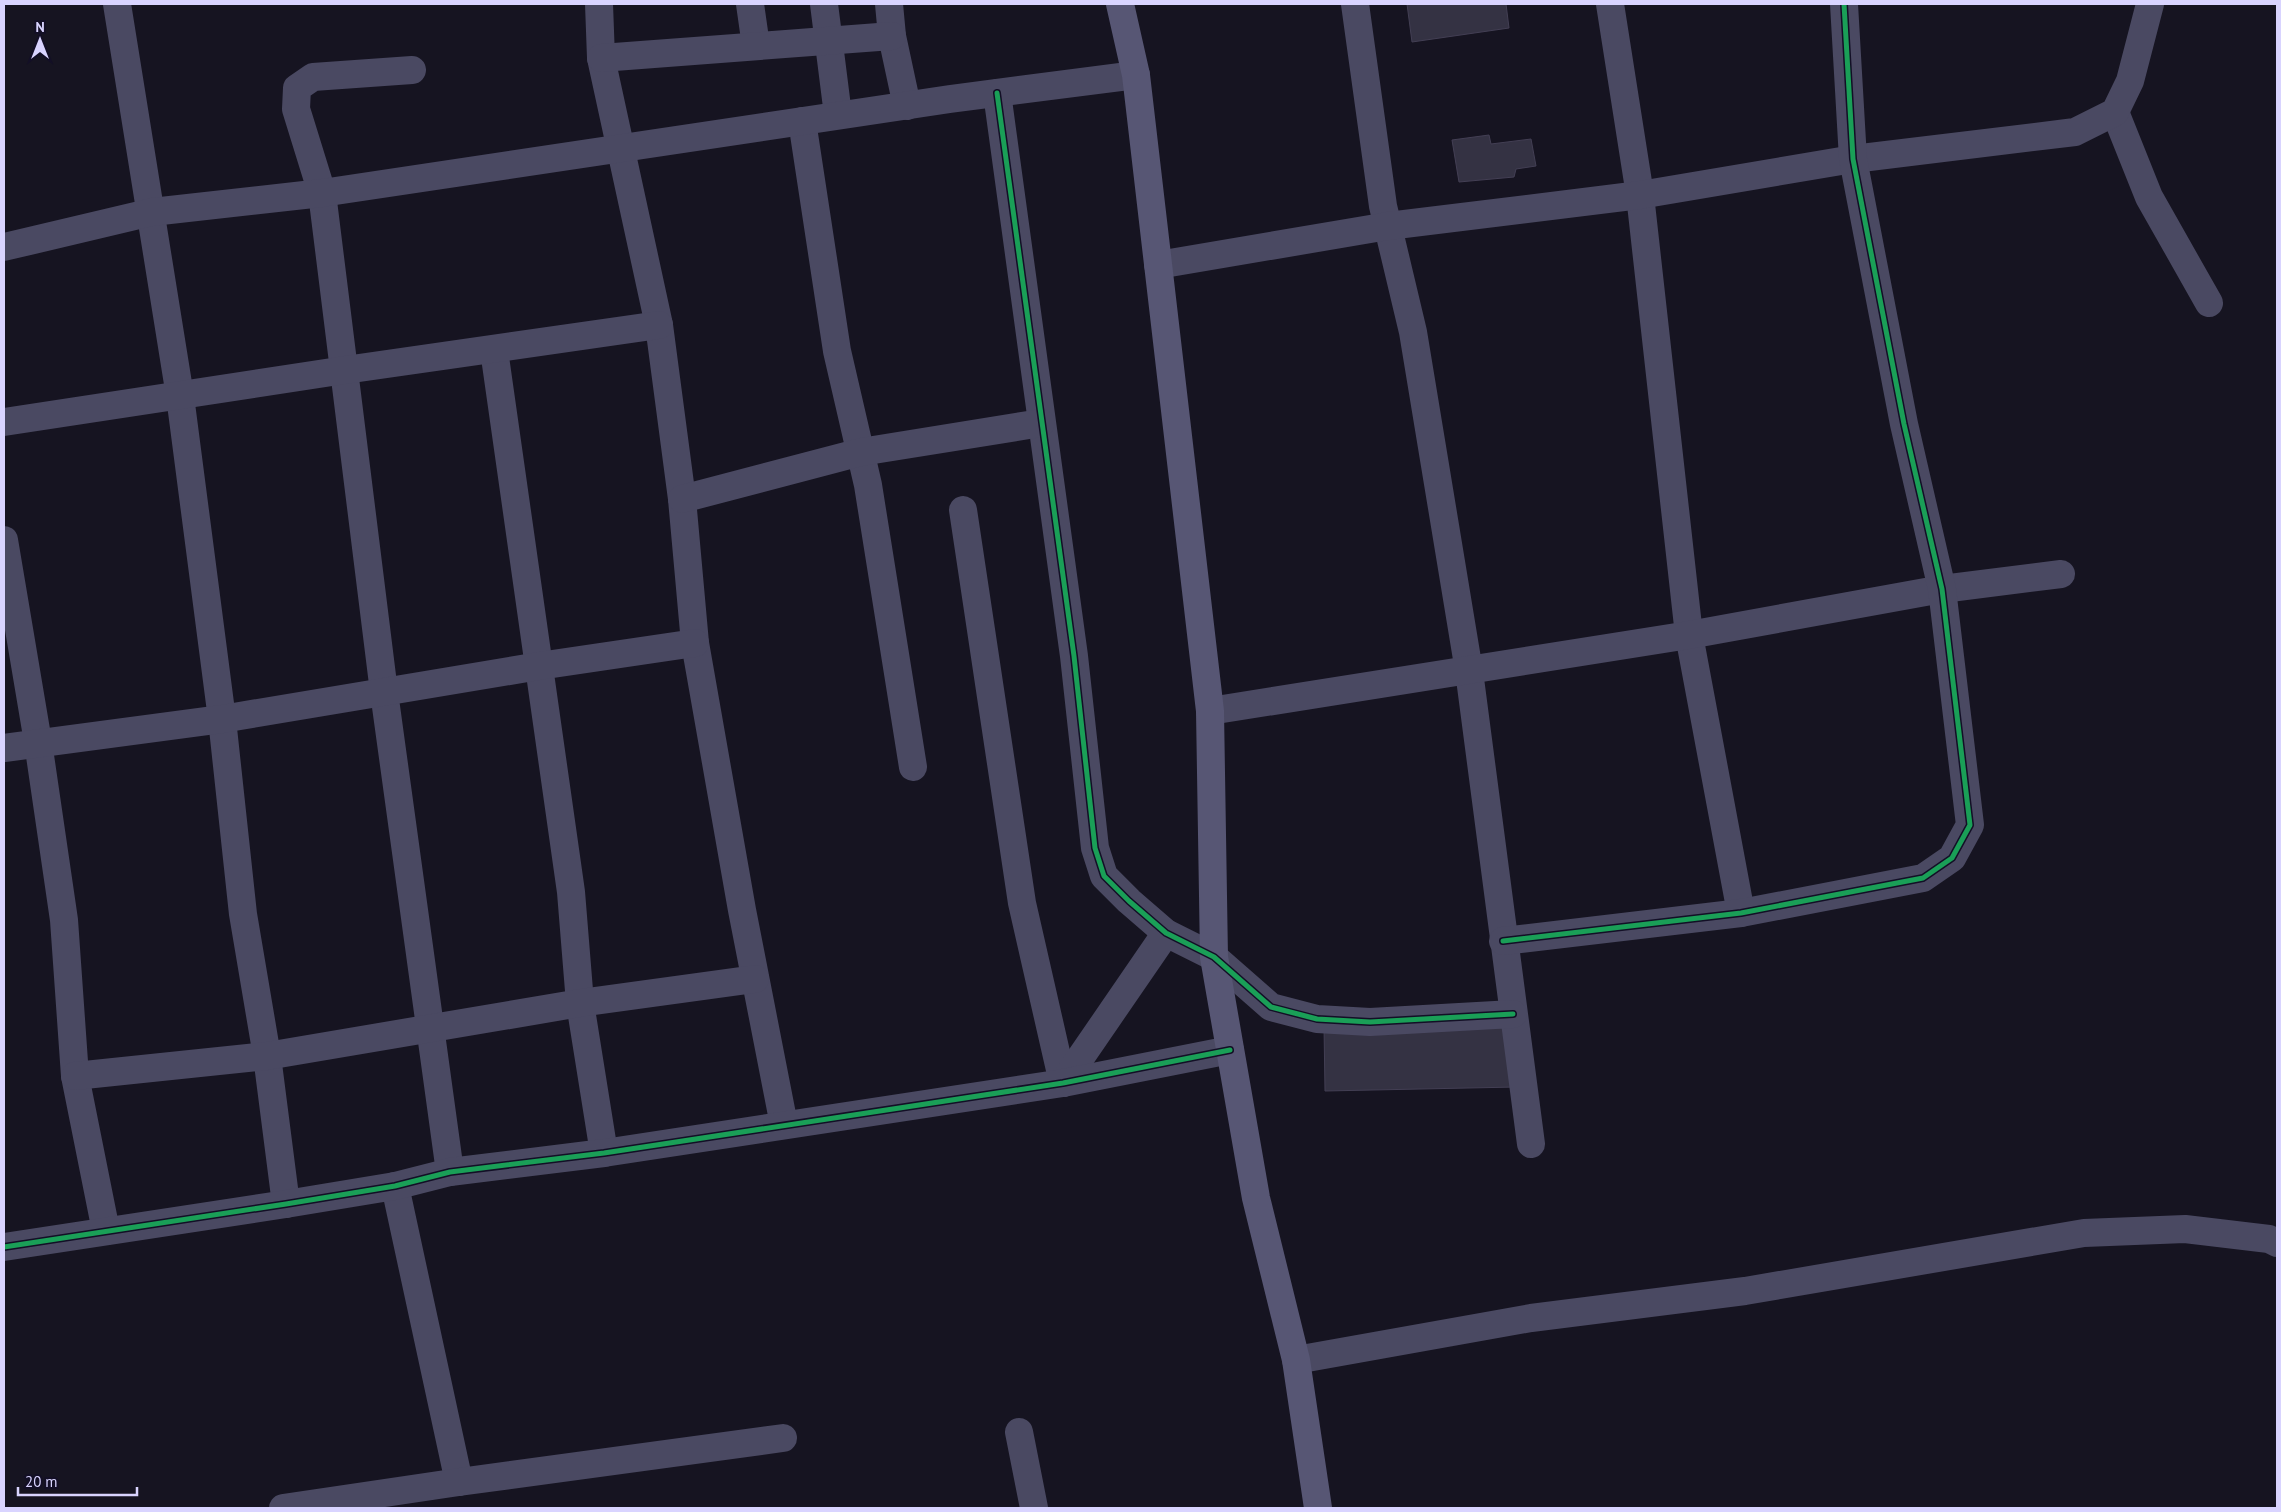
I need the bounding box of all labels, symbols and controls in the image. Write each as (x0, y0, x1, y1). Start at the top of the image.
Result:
north arrow (15, 15, 65, 65)
text: N (35, 18, 45, 36)
scale bar (18, 1464, 136, 1496)
text: 20 m (25, 1472, 58, 1491)

